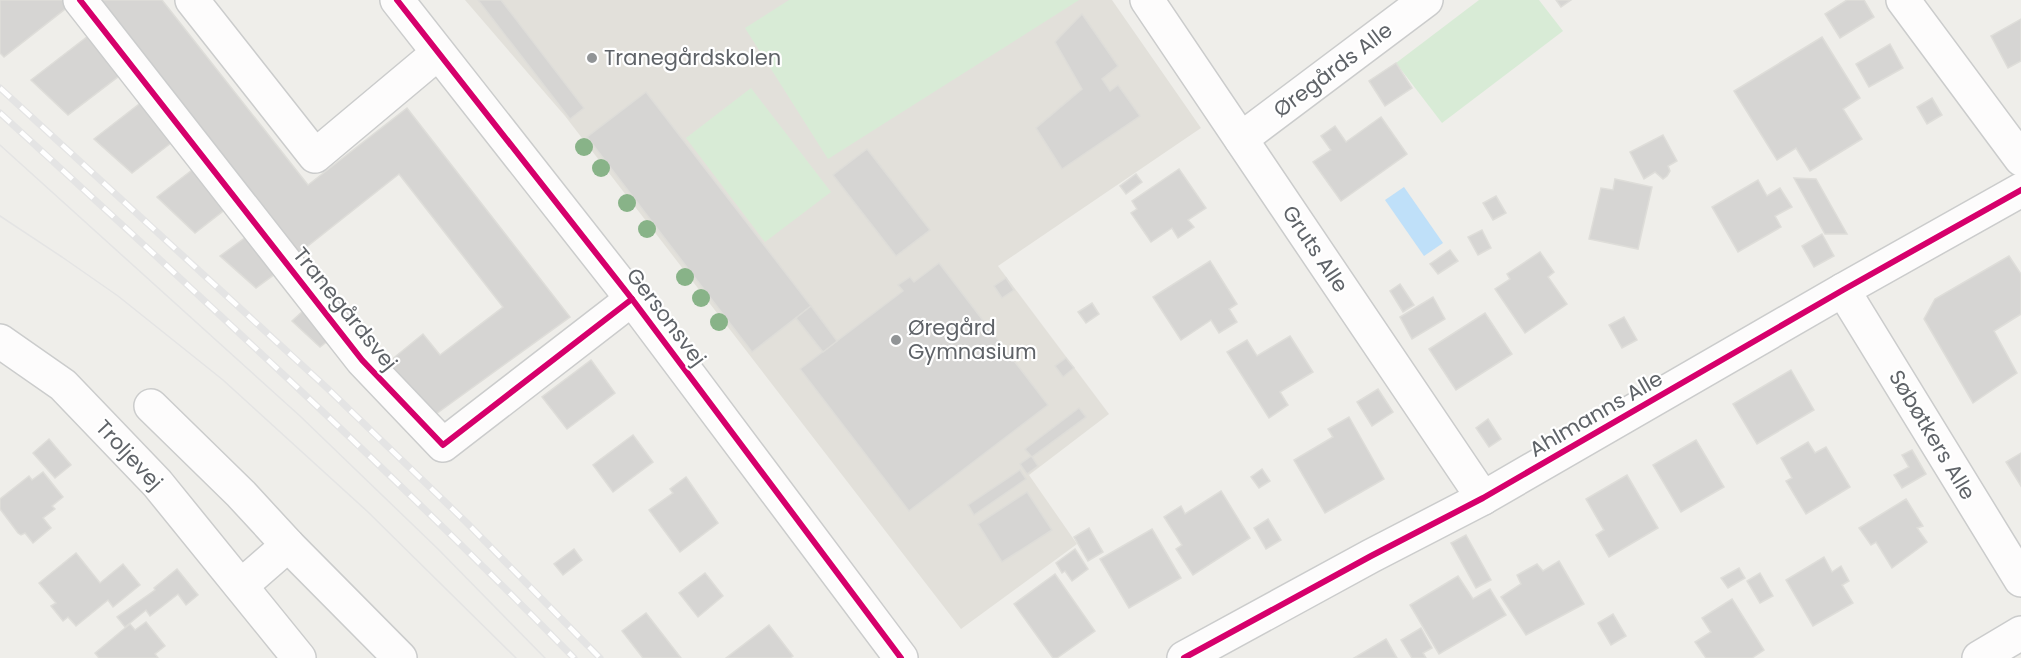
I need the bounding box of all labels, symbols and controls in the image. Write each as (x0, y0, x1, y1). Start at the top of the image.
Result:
street label: Øregårds Alle (1267, 15, 1398, 124)
place label: Tranegårdskolen (604, 43, 781, 72)
marker: Tranegårdskolen (585, 51, 599, 65)
street label: Gruts Alle (1276, 199, 1355, 298)
street label: Tranegårdsvej (287, 241, 404, 377)
street label: Gersonsvej (620, 262, 713, 372)
place label: Øregård Gymnasium (908, 313, 1037, 366)
marker: Øregård Gymnasium (889, 333, 903, 347)
street label: Ahlmanns Alle (1524, 364, 1668, 464)
street label: Søbøtkers Alle (1882, 364, 1983, 505)
street label: Troljevej (89, 413, 169, 496)

